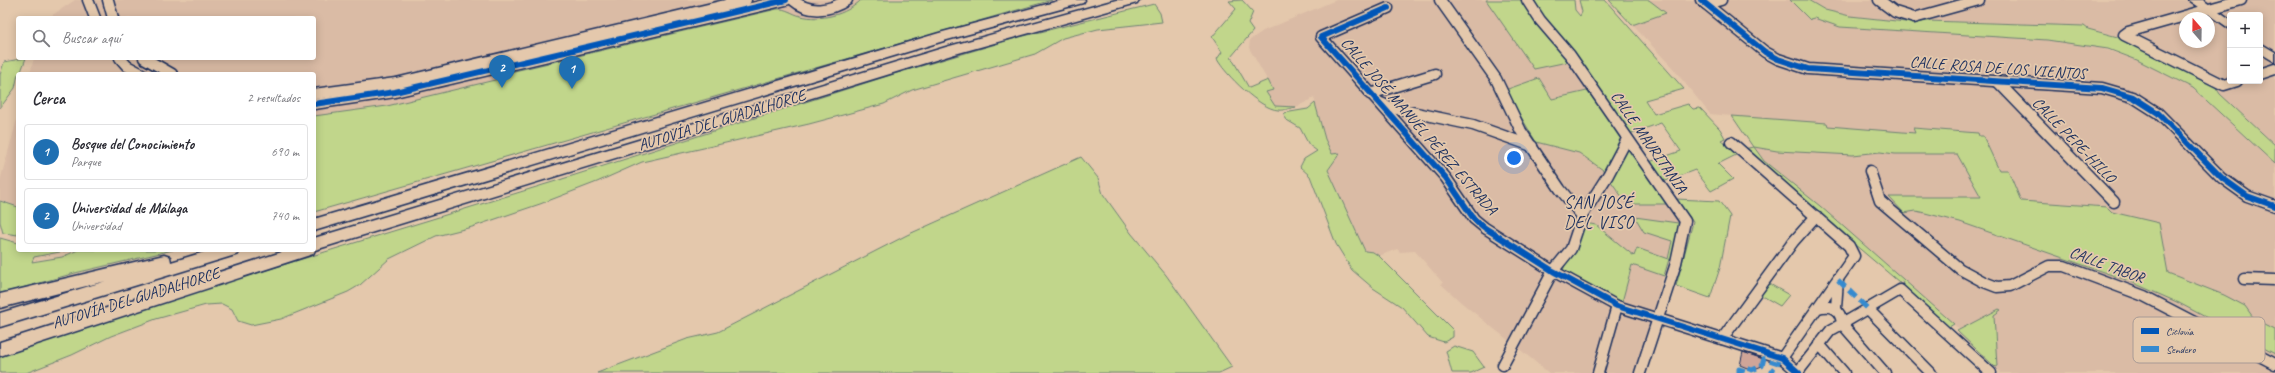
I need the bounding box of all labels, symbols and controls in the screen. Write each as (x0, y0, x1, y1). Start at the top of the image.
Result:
north arrow (2179, 12, 2215, 48)
map controls (2227, 12, 2263, 84)
button: + (2227, 12, 2263, 48)
search box (16, 16, 316, 60)
icon: search (30, 27, 52, 49)
text: Buscar aquí (62, 29, 121, 48)
street label: CALLE JOSÉ MANUEL PÉREZ ESTRADA (1336, 33, 1502, 220)
button: − (2227, 48, 2263, 84)
street label: CALLE ROSA DE LOS VIENTOS (1909, 52, 2089, 84)
pin: 2 (489, 55, 515, 88)
pin: 1 (559, 56, 585, 89)
street label: AUTOVÍA DEL GUADALHORCE (636, 84, 810, 155)
street label: CALLE MAURITANIA (1606, 87, 1692, 198)
text: Cerca (32, 88, 65, 109)
text: 2 resultados (247, 90, 300, 106)
street label: CALLE PEPE-HILLO (2028, 93, 2122, 189)
text: Bosque del Conocimiento (71, 135, 194, 154)
text: 1 (43, 144, 49, 160)
text: 690 m (271, 144, 299, 160)
your location (1504, 148, 1524, 168)
text: Parque (71, 154, 101, 170)
district label: SAN JOSÉ DEL VISO (1564, 191, 1636, 233)
text: Universidad de Málaga (71, 199, 187, 218)
text: 2 (43, 208, 49, 224)
text: 740 m (271, 208, 299, 224)
text: Universidad (71, 218, 122, 234)
street label: CALLE TABOR (2067, 242, 2148, 288)
street label: AUTOVÍA DEL GUADALHORCE (50, 262, 224, 333)
legend (2133, 317, 2265, 363)
text: Ciclovía (2166, 324, 2195, 338)
text: Sendero (2166, 342, 2197, 356)

